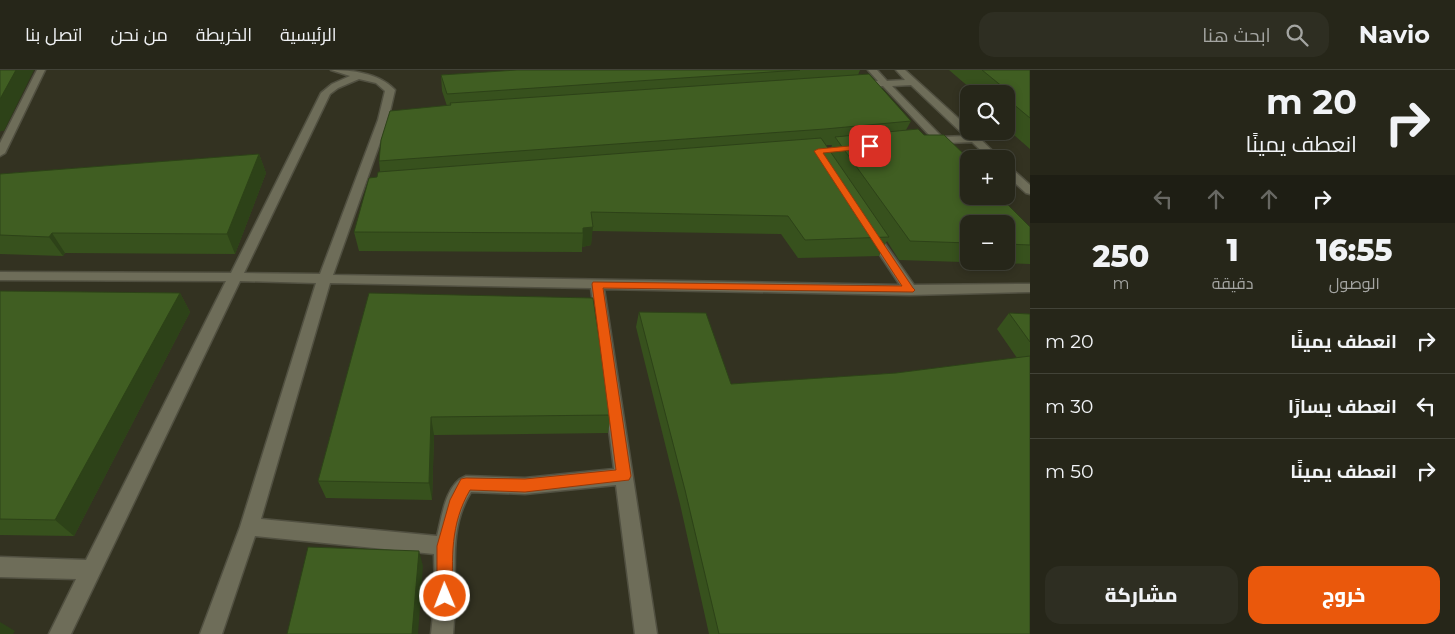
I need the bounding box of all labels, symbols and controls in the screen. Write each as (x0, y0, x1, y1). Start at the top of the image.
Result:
search box (979, 12, 1329, 57)
text: Navio (1359, 20, 1430, 49)
icon: search (1283, 21, 1311, 49)
text: اتصل بنا (25, 24, 83, 46)
text: من نحن (111, 24, 168, 46)
text: الخريطة (196, 24, 252, 46)
text: الرئيسية (280, 24, 336, 46)
text: ابحث هنا (1202, 24, 1271, 47)
text: 20 m (1266, 80, 1357, 123)
map controls (960, 85, 1015, 270)
button: search (960, 85, 1015, 140)
icon: right (1375, 90, 1440, 155)
pin (849, 125, 891, 167)
text: انعطف يمينًا (1246, 131, 1357, 158)
icon: arrive (856, 132, 884, 160)
button: + (960, 150, 1015, 205)
icon: left (1149, 185, 1177, 213)
icon: ahead (1202, 185, 1230, 213)
icon: ahead (1255, 185, 1283, 213)
icon: right (1308, 185, 1336, 213)
button: − (960, 215, 1015, 270)
text: 1 (1227, 232, 1239, 269)
text: 16:55 (1316, 232, 1392, 269)
text: 250 (1093, 238, 1149, 275)
text: m (1112, 274, 1129, 293)
text: دقيقة (1212, 274, 1253, 293)
text: الوصول (1329, 274, 1380, 293)
icon: right (1412, 327, 1440, 355)
text: 20 m (1045, 330, 1094, 353)
text: انعطف يمينًا (1290, 330, 1397, 353)
icon: left (1412, 392, 1440, 420)
text: 30 m (1045, 395, 1093, 418)
text: انعطف يسارًا (1288, 395, 1397, 418)
icon: right (1412, 457, 1440, 485)
text: 50 m (1045, 460, 1094, 483)
text: انعطف يمينًا (1290, 460, 1397, 483)
button: مشاركة (1045, 566, 1238, 624)
button: خروج (1248, 566, 1440, 624)
position arrow (418, 569, 470, 621)

